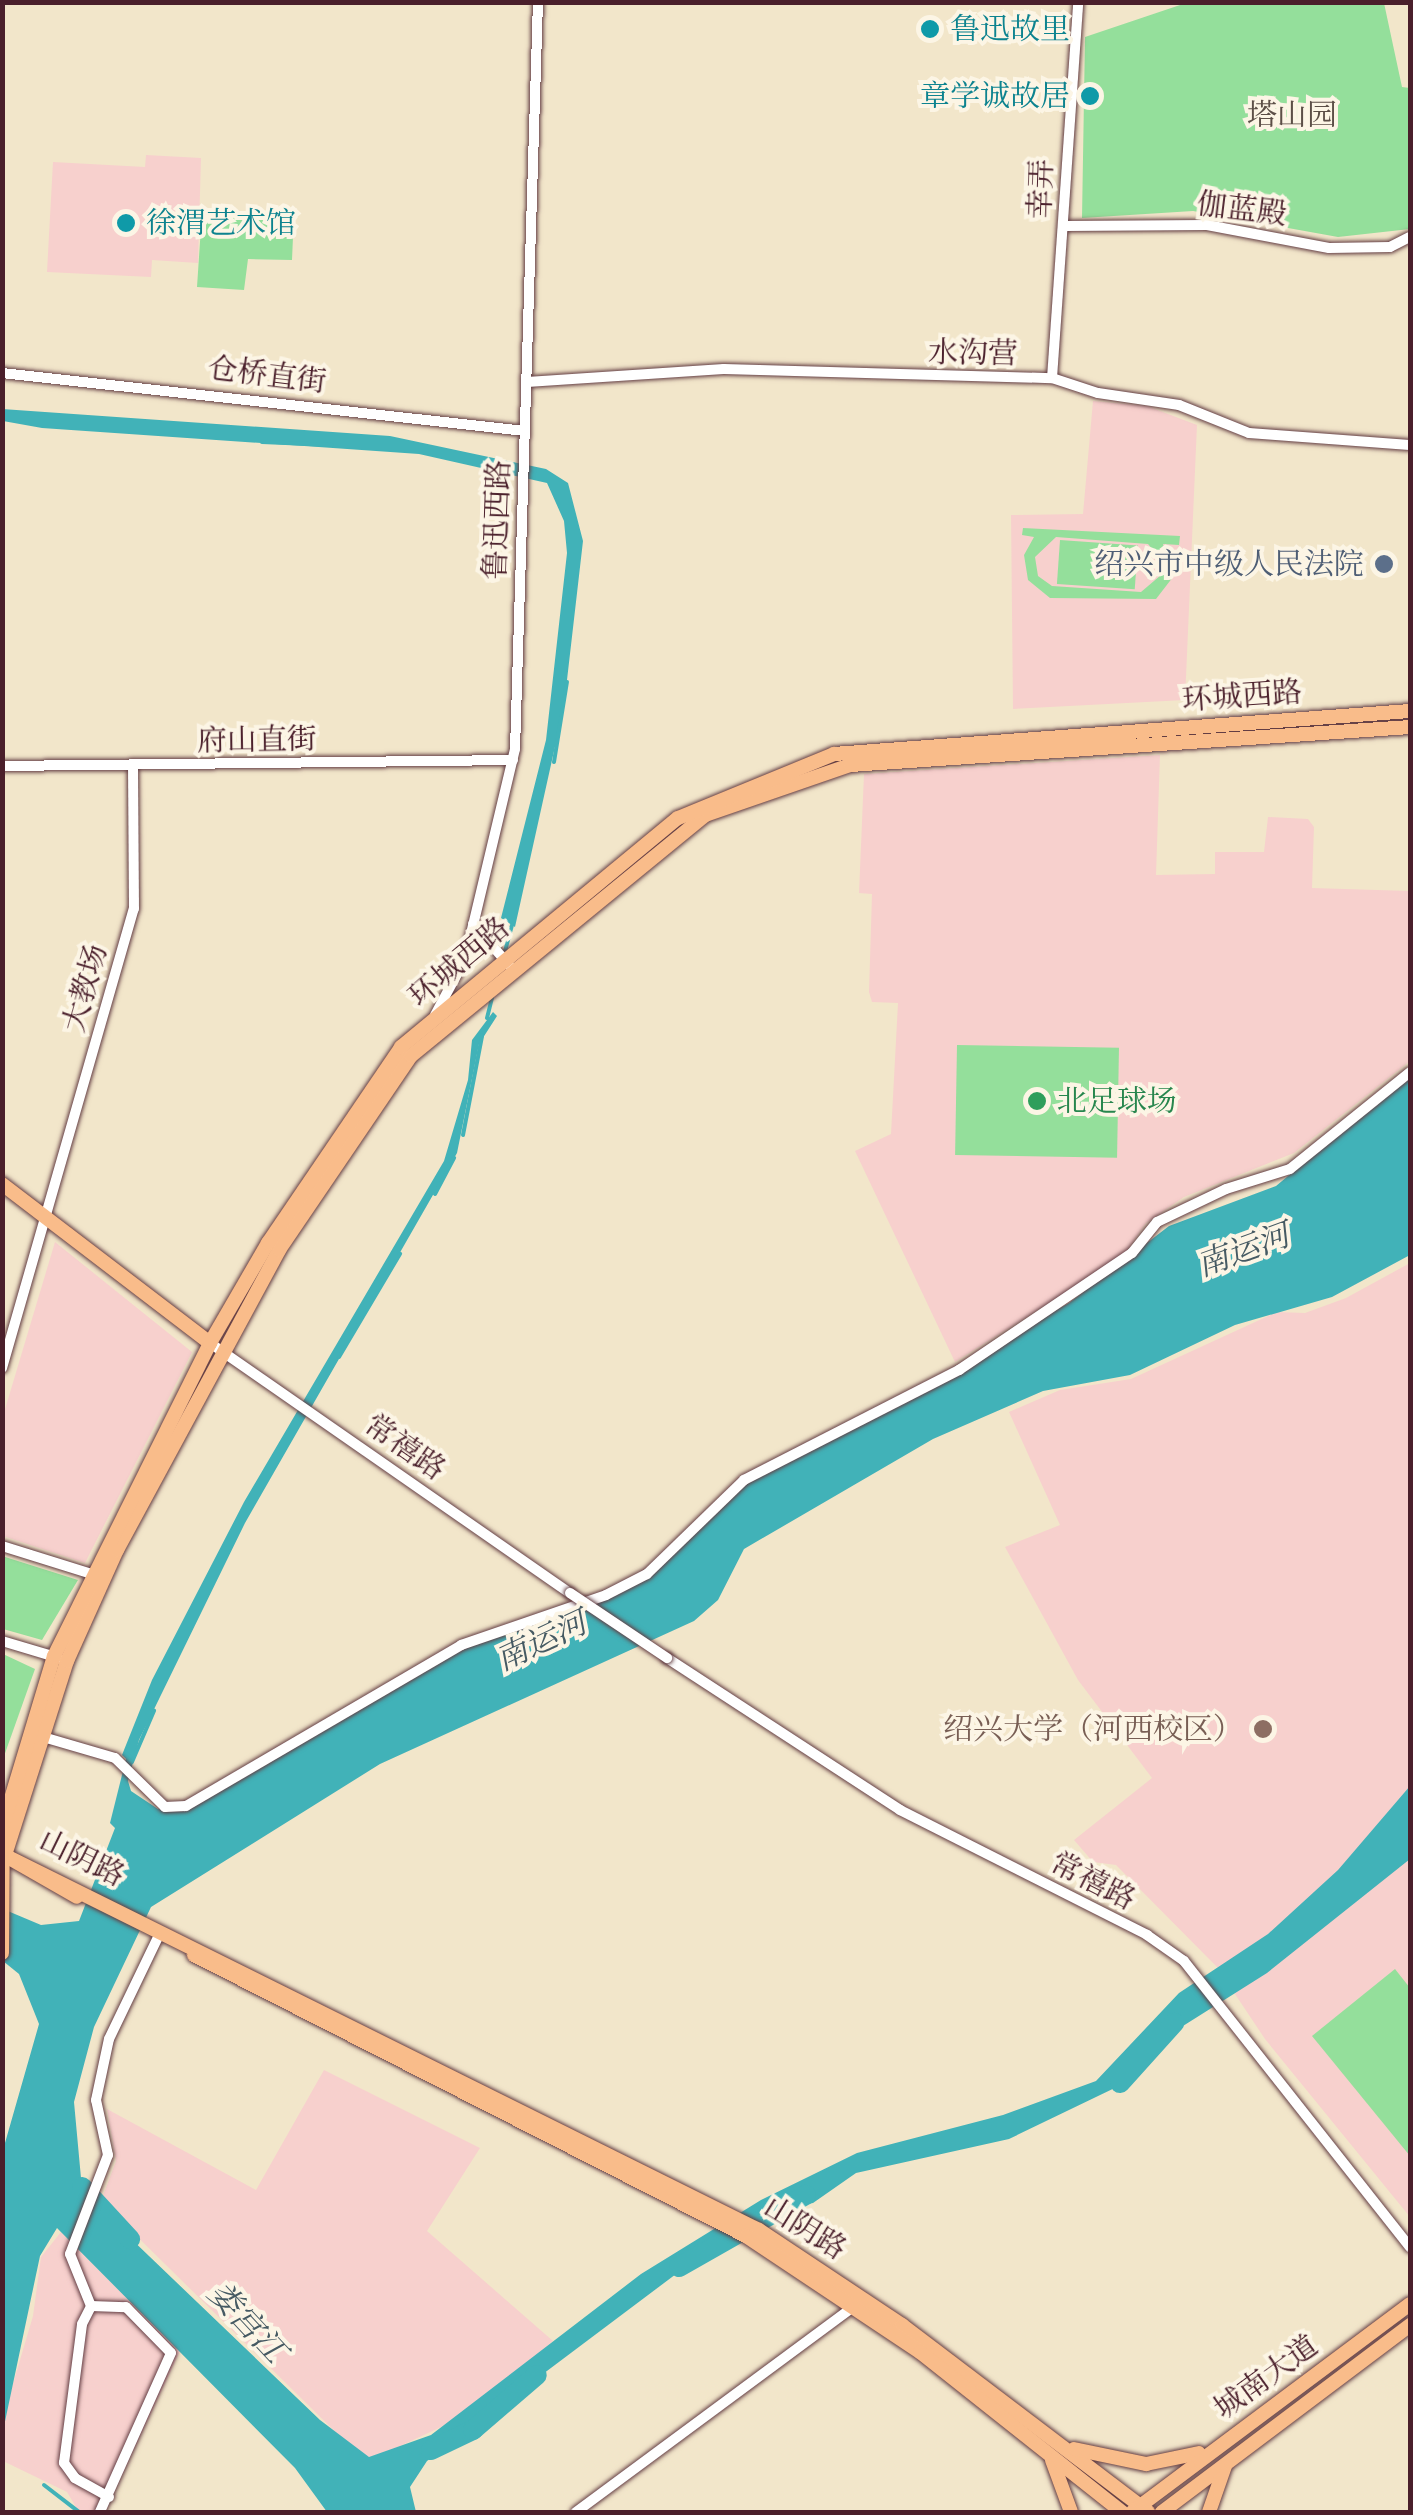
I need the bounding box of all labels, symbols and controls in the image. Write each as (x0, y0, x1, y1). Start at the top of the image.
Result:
place label: 鲁迅故里 (950, 11, 1070, 47)
marker: 鲁迅故里 (919, 18, 941, 40)
place label: 章学诚故居 (920, 78, 1070, 114)
marker: 章学诚故居 (1079, 85, 1101, 107)
park label: 塔山园 (1247, 97, 1337, 133)
street label: 幸弄 (1022, 158, 1060, 220)
street label: 伽蓝殿 (1195, 186, 1289, 232)
place label: 徐渭艺术馆 (146, 205, 296, 241)
marker: 徐渭艺术馆 (115, 212, 137, 234)
street label: 水沟营 (928, 334, 1018, 372)
street label: 仓桥直街 (205, 350, 329, 400)
street label: 鲁迅西路 (477, 459, 517, 581)
place label: 绍兴市中级人民法院 (1094, 546, 1364, 582)
marker: 绍兴市中级人民法院 (1373, 553, 1395, 575)
street label: 环城西路 (1181, 674, 1303, 718)
street label: 府山直街 (197, 721, 317, 759)
street label: 环城西路 (401, 910, 517, 1014)
street label: 大教场 (55, 940, 115, 1036)
place label: 北足球场 (1057, 1083, 1177, 1119)
marker: 北足球场 (1026, 1090, 1048, 1112)
water label: 南运河 (1191, 1216, 1295, 1284)
street label: 常禧路 (358, 1406, 452, 1488)
water label: 南运河 (489, 1603, 593, 1679)
place label: 绍兴大学（河西校区） (943, 1711, 1243, 1747)
marker: 绍兴大学（河西校区） (1252, 1718, 1274, 1740)
street label: 山阴路 (34, 1822, 130, 1894)
street label: 常禧路 (1045, 1845, 1141, 1917)
street label: 山阴路 (757, 2189, 853, 2267)
water label: 娄宫江 (200, 2274, 294, 2370)
street label: 城南大道 (1207, 2327, 1325, 2427)

